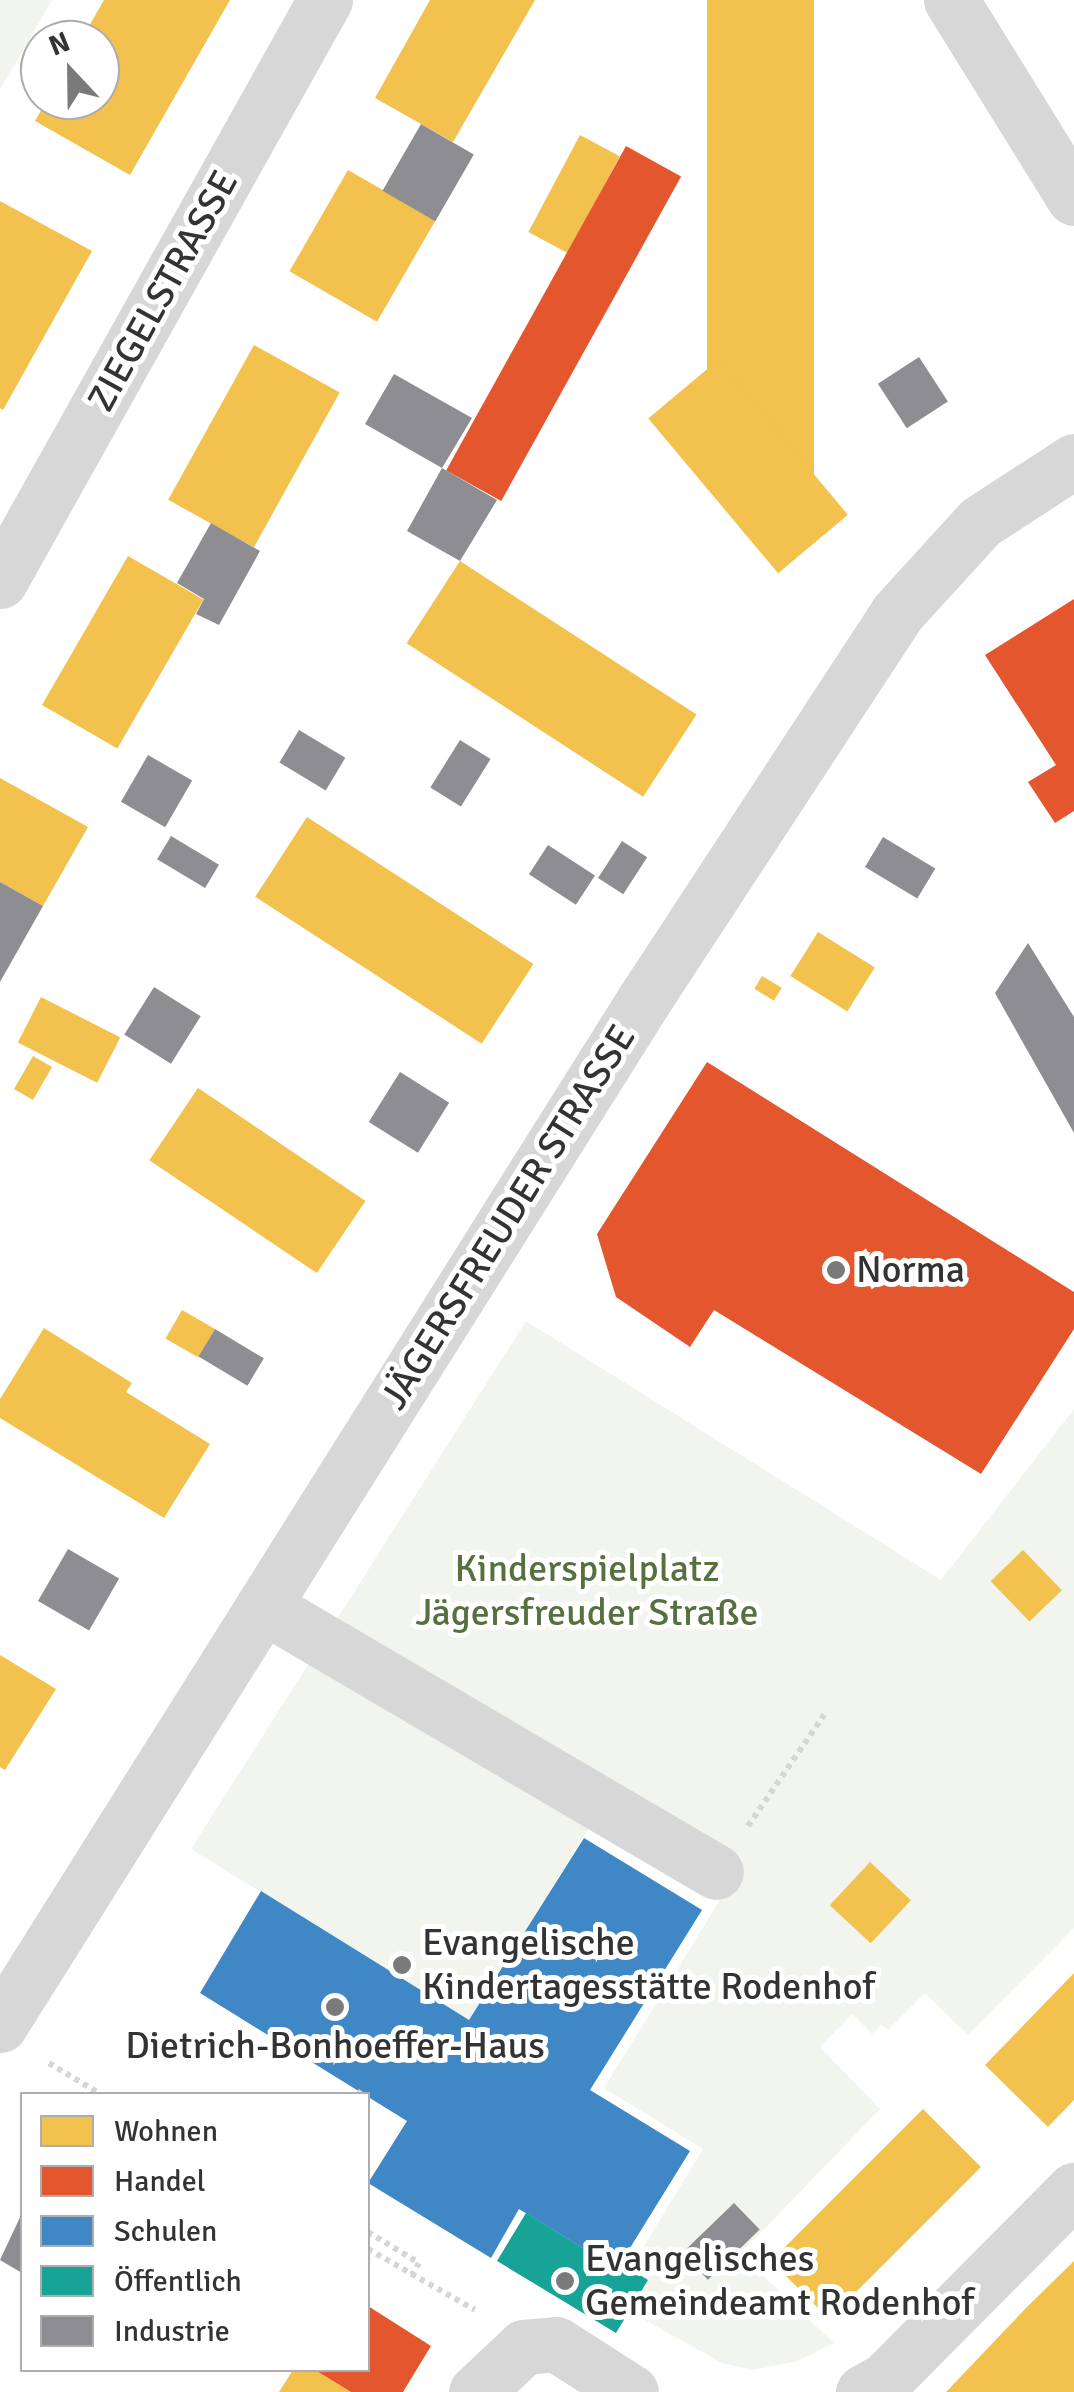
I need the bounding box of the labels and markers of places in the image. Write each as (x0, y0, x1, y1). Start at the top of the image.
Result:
place label: Norma (856, 1247, 965, 1293)
marker: Norma (825, 1259, 847, 1281)
place label: Evangelische Kindertagesstätte Rodenhof (422, 1920, 875, 2010)
marker: Evangelische Kindertagesstätte Rodenhof (391, 1954, 413, 1976)
marker: Dietrich-Bonhoeffer-Haus (324, 1996, 346, 2018)
place label: Dietrich-Bonhoeffer-Haus (125, 2023, 545, 2069)
place label: Evangelisches Gemeindeamt Rodenhof (585, 2236, 974, 2326)
marker: Evangelisches Gemeindeamt Rodenhof (554, 2270, 576, 2292)

